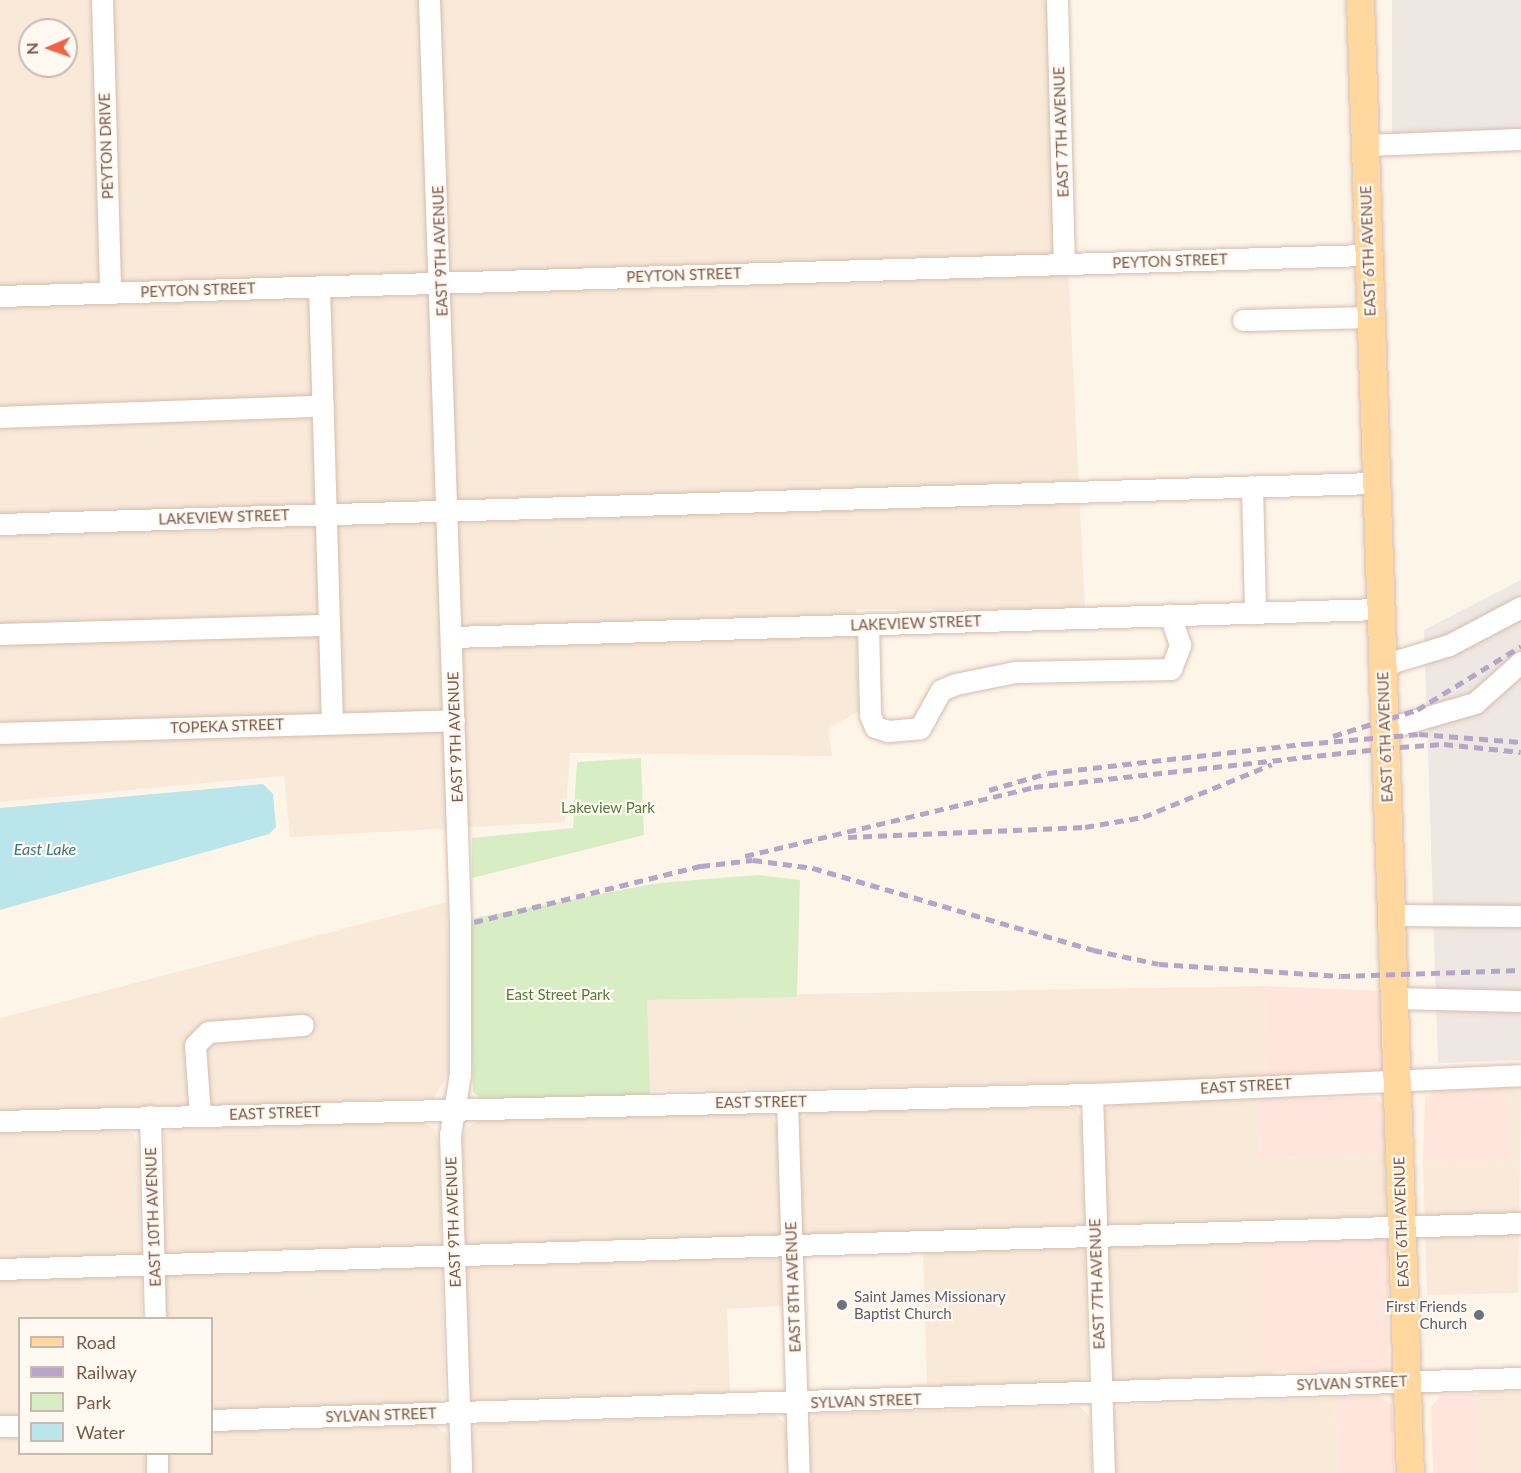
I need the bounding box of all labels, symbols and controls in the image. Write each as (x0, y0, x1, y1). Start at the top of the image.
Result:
north arrow (18, 18, 78, 78)
text: N (22, 42, 41, 55)
street label: EAST 7TH AVENUE (1050, 66, 1072, 198)
street label: PEYTON DRIVE (95, 92, 117, 200)
street label: EAST 9TH AVENUE (429, 185, 451, 317)
street label: EAST 6TH AVENUE (1357, 185, 1379, 317)
street label: PEYTON STREET (1112, 250, 1228, 272)
street label: PEYTON STREET (626, 264, 742, 286)
street label: PEYTON STREET (140, 279, 256, 301)
street label: LAKEVIEW STREET (158, 506, 290, 528)
street label: LAKEVIEW STREET (850, 612, 982, 634)
street label: EAST 9TH AVENUE (444, 671, 466, 803)
street label: EAST 6TH AVENUE (1374, 671, 1396, 803)
street label: TOPEKA STREET (169, 715, 285, 737)
park label: Lakeview Park (561, 799, 655, 817)
water label: East Lake (14, 839, 76, 859)
park label: East Street Park (506, 986, 610, 1004)
street label: EAST STREET (1199, 1075, 1293, 1097)
street label: EAST STREET (715, 1092, 807, 1112)
street label: EAST STREET (229, 1102, 321, 1124)
street label: EAST 10TH AVENUE (142, 1146, 164, 1288)
street label: EAST 9TH AVENUE (442, 1156, 464, 1288)
street label: EAST 6TH AVENUE (1390, 1156, 1412, 1288)
street label: EAST 7TH AVENUE (1086, 1218, 1108, 1350)
street label: EAST 8TH AVENUE (782, 1221, 804, 1353)
place label: Saint James Missionary Baptist Church (854, 1287, 1006, 1322)
place label: First Friends Church (1386, 1297, 1467, 1332)
marker: Saint James Missionary Baptist Church (835, 1298, 849, 1312)
marker: First Friends Church (1472, 1308, 1486, 1322)
legend (18, 1317, 213, 1455)
text: Road (76, 1331, 116, 1353)
text: Railway (76, 1361, 137, 1383)
street label: SYLVAN STREET (1296, 1372, 1408, 1394)
street label: SYLVAN STREET (810, 1390, 922, 1412)
text: Park (76, 1391, 111, 1413)
street label: SYLVAN STREET (325, 1404, 437, 1426)
text: Water (76, 1421, 125, 1443)

